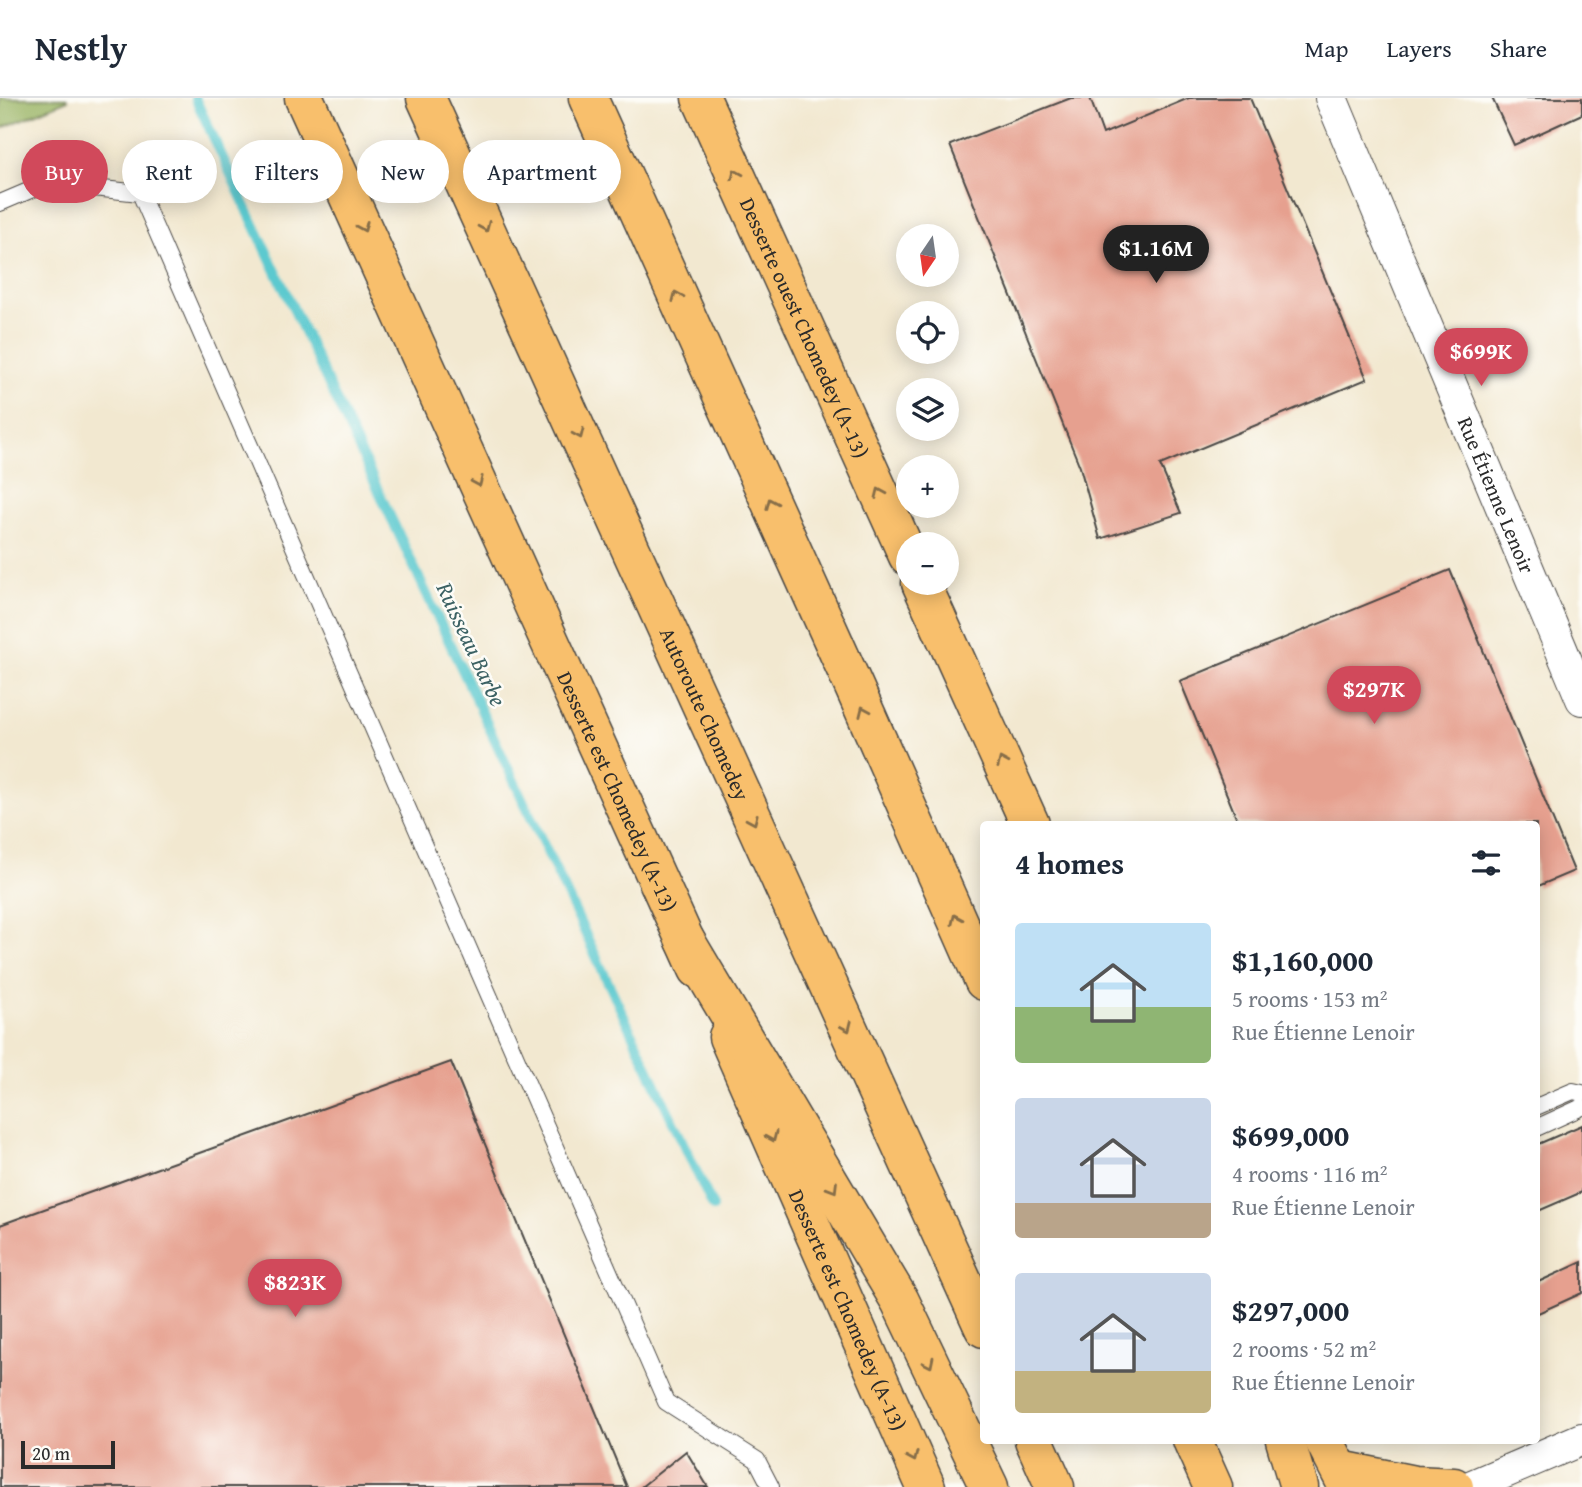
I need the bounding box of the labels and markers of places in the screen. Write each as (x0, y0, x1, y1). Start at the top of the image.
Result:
pin: $1.16M (1099, 226, 1213, 285)
pin: $699K (1432, 328, 1530, 388)
pin: $297K (1325, 666, 1423, 726)
pin: $823K (246, 1260, 344, 1319)

